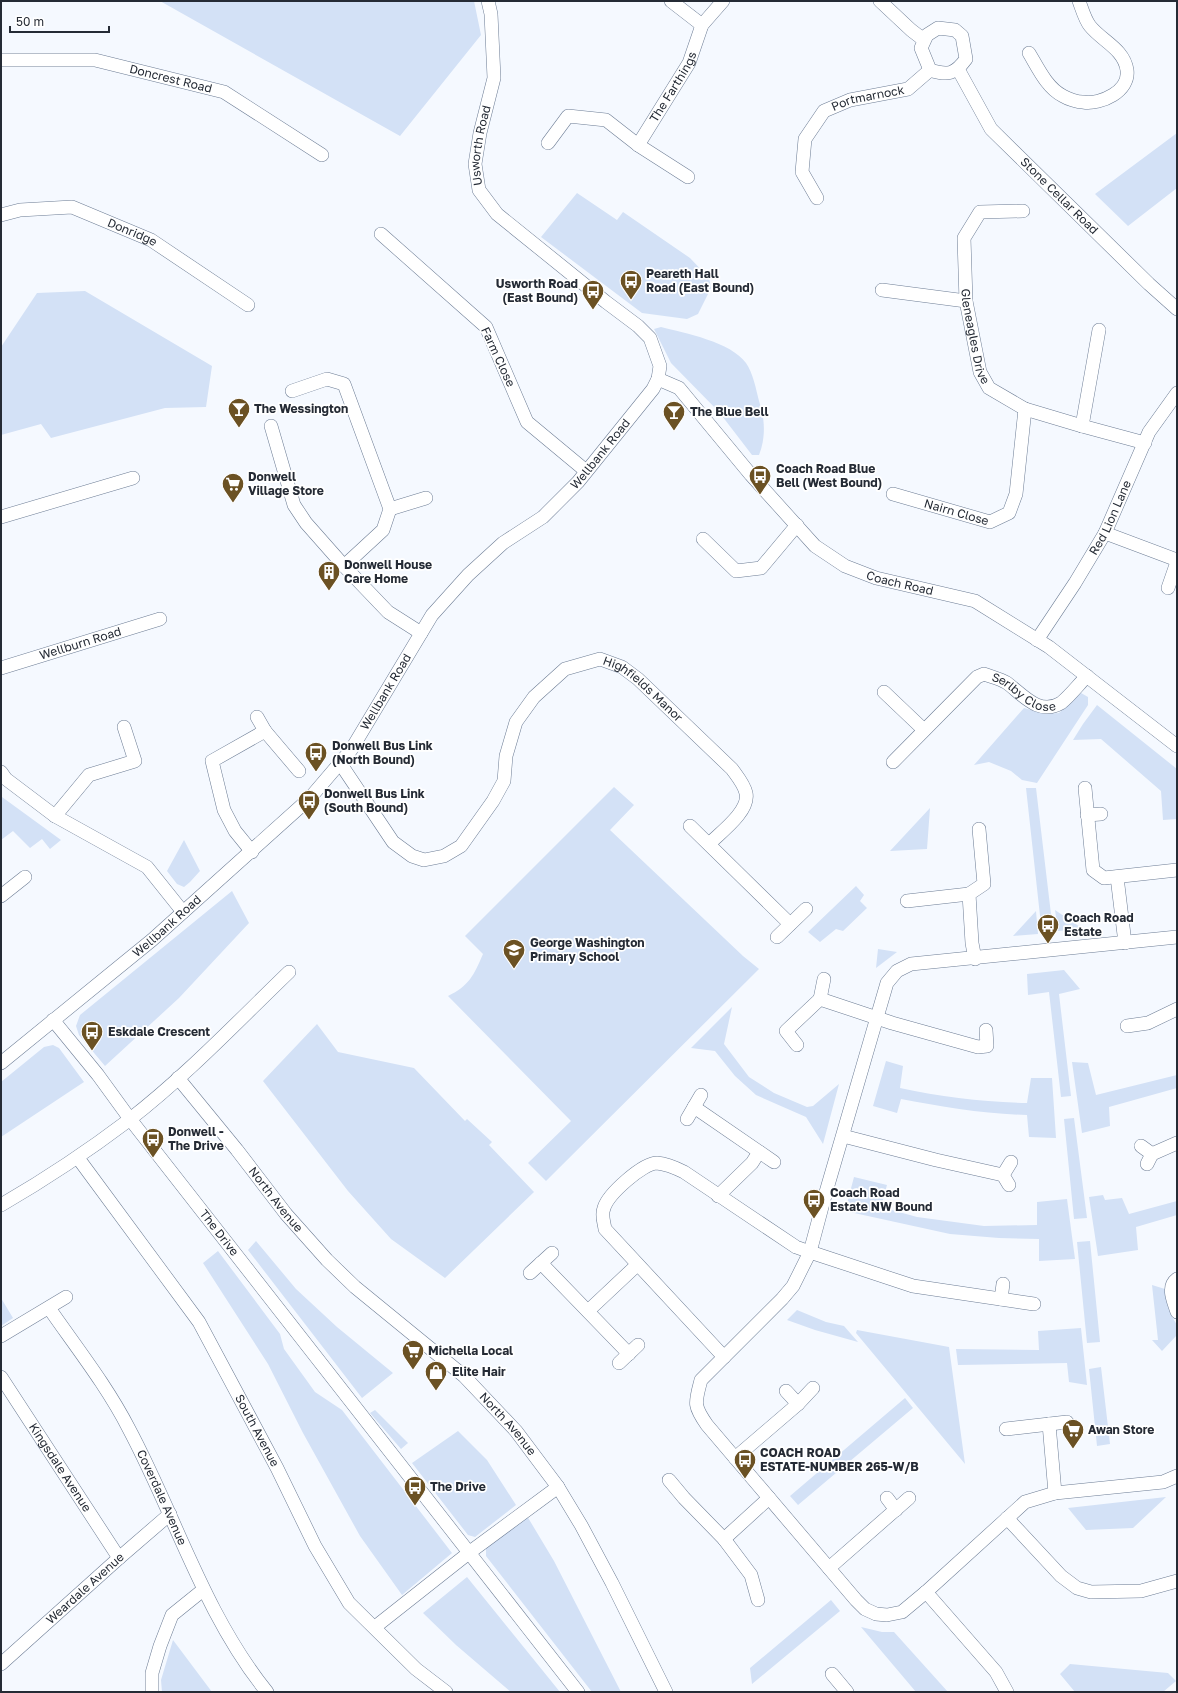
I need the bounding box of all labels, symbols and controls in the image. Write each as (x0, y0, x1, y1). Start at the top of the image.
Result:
scale bar (10, 8, 109, 34)
text: 50 m (16, 14, 44, 29)
street label: The Farthings (646, 50, 699, 125)
street label: Doncrest Road (128, 61, 214, 96)
street label: Portmarnock (829, 82, 906, 114)
street label: Usworth Road (467, 104, 494, 187)
street label: Stone Cellar Road (1017, 154, 1102, 237)
street label: Donridge (105, 215, 160, 249)
place label: Peareth Hall Road (East Bound) (646, 266, 754, 295)
bus stop icon: Peareth Hall Road (East Bound) (618, 268, 644, 301)
place label: Usworth Road (East Bound) (496, 276, 578, 305)
bus stop icon: Usworth Road (East Bound) (580, 278, 606, 311)
street label: Gleneagles Drive (959, 288, 993, 387)
street label: Farm Close (478, 324, 519, 389)
bar icon: The Wessington (226, 396, 252, 429)
bar icon: The Blue Bell (661, 399, 687, 432)
place label: The Wessington (254, 401, 348, 416)
place label: The Blue Bell (690, 404, 768, 419)
street label: Wellbank Road (567, 415, 633, 492)
place label: Coach Road Blue Bell (West Bound) (776, 461, 882, 490)
bus stop icon: Coach Road Blue Bell (West Bound) (747, 463, 773, 496)
place label: Donwell Village Store (248, 469, 324, 498)
supermarket icon: Donwell Village Store (220, 471, 246, 504)
street label: Red Lion Lane (1086, 478, 1134, 558)
street label: Nairn Close (922, 495, 991, 528)
place label: Donwell House Care Home (344, 557, 432, 586)
building icon: Donwell House Care Home (316, 559, 342, 592)
street label: Coach Road (864, 567, 935, 598)
street label: Wellburn Road (37, 623, 123, 663)
street label: Wellbank Road (357, 651, 414, 733)
street label: Highfields Manor (601, 653, 686, 725)
street label: Serlby Close (990, 669, 1057, 714)
place label: Donwell Bus Link (North Bound) (332, 738, 433, 767)
bus stop icon: Donwell Bus Link (North Bound) (303, 740, 329, 773)
place label: Donwell Bus Link (South Bound) (324, 786, 425, 815)
bus stop icon: Donwell Bus Link (South Bound) (296, 788, 322, 821)
street label: Wellbank Road (129, 892, 204, 960)
place label: Coach Road Estate (1064, 910, 1134, 939)
bus stop icon: Coach Road Estate (1035, 912, 1061, 945)
place label: George Washington Primary School (530, 935, 645, 964)
school or university icon: George Washington Primary School (501, 937, 527, 970)
bus stop icon: Eskdale Crescent (79, 1019, 105, 1052)
place label: Eskdale Crescent (108, 1024, 210, 1039)
place label: Donwell - The Drive (168, 1124, 224, 1153)
bus stop icon: Donwell - The Drive (140, 1126, 166, 1159)
street label: North Avenue (246, 1164, 306, 1235)
place label: Coach Road Estate NW Bound (830, 1185, 932, 1214)
bus stop icon: Coach Road Estate NW Bound (801, 1187, 827, 1220)
street label: The Drive (197, 1206, 242, 1259)
supermarket icon: Michella Local (400, 1338, 426, 1371)
place label: Michella Local (428, 1343, 513, 1358)
shop icon: Elite Hair (423, 1359, 449, 1392)
place label: Elite Hair (452, 1364, 506, 1379)
street label: North Avenue (477, 1389, 540, 1458)
street label: South Avenue (232, 1392, 283, 1469)
supermarket icon: Awan Store (1060, 1417, 1086, 1450)
street label: Kingsdale Avenue (26, 1420, 95, 1514)
place label: Awan Store (1088, 1422, 1154, 1437)
place label: COACH ROAD ESTATE-NUMBER 265-W/B (760, 1445, 919, 1474)
street label: Coverdale Avenue (134, 1447, 190, 1547)
bus stop icon: COACH ROAD ESTATE-NUMBER 265-W/B (732, 1447, 758, 1480)
bus stop icon: The Drive (402, 1474, 428, 1507)
place label: The Drive (430, 1479, 486, 1494)
street label: Weardale Avenue (43, 1549, 127, 1627)

